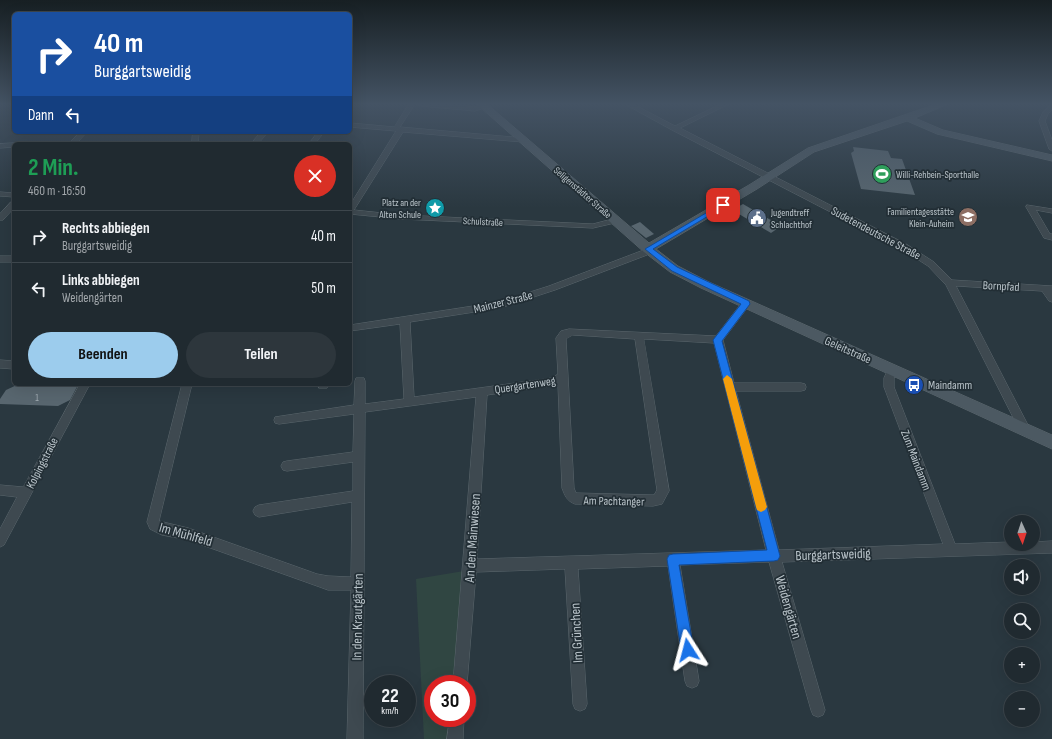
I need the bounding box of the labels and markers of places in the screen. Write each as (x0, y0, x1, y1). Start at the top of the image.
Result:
sports icon: Willi-Rehbein-Sporthalle (871, 163, 893, 185)
place label: Willi-Rehbein-Sporthalle (896, 169, 979, 181)
pin (706, 188, 740, 222)
place label: Platz an der Alten Schule (378, 197, 421, 221)
place icon: Platz an der Alten Schule (424, 197, 446, 219)
place label: Familientagesstätte Klein-Auheim (887, 206, 954, 230)
school or university icon: Familientagesstätte Klein-Auheim (957, 206, 979, 228)
public building icon: Jugendtreff Schlachthof (746, 207, 768, 229)
place label: Jugendtreff Schlachthof (770, 207, 812, 231)
bus stop icon: Maindamm (903, 374, 925, 396)
place label: Maindamm (928, 378, 972, 393)

